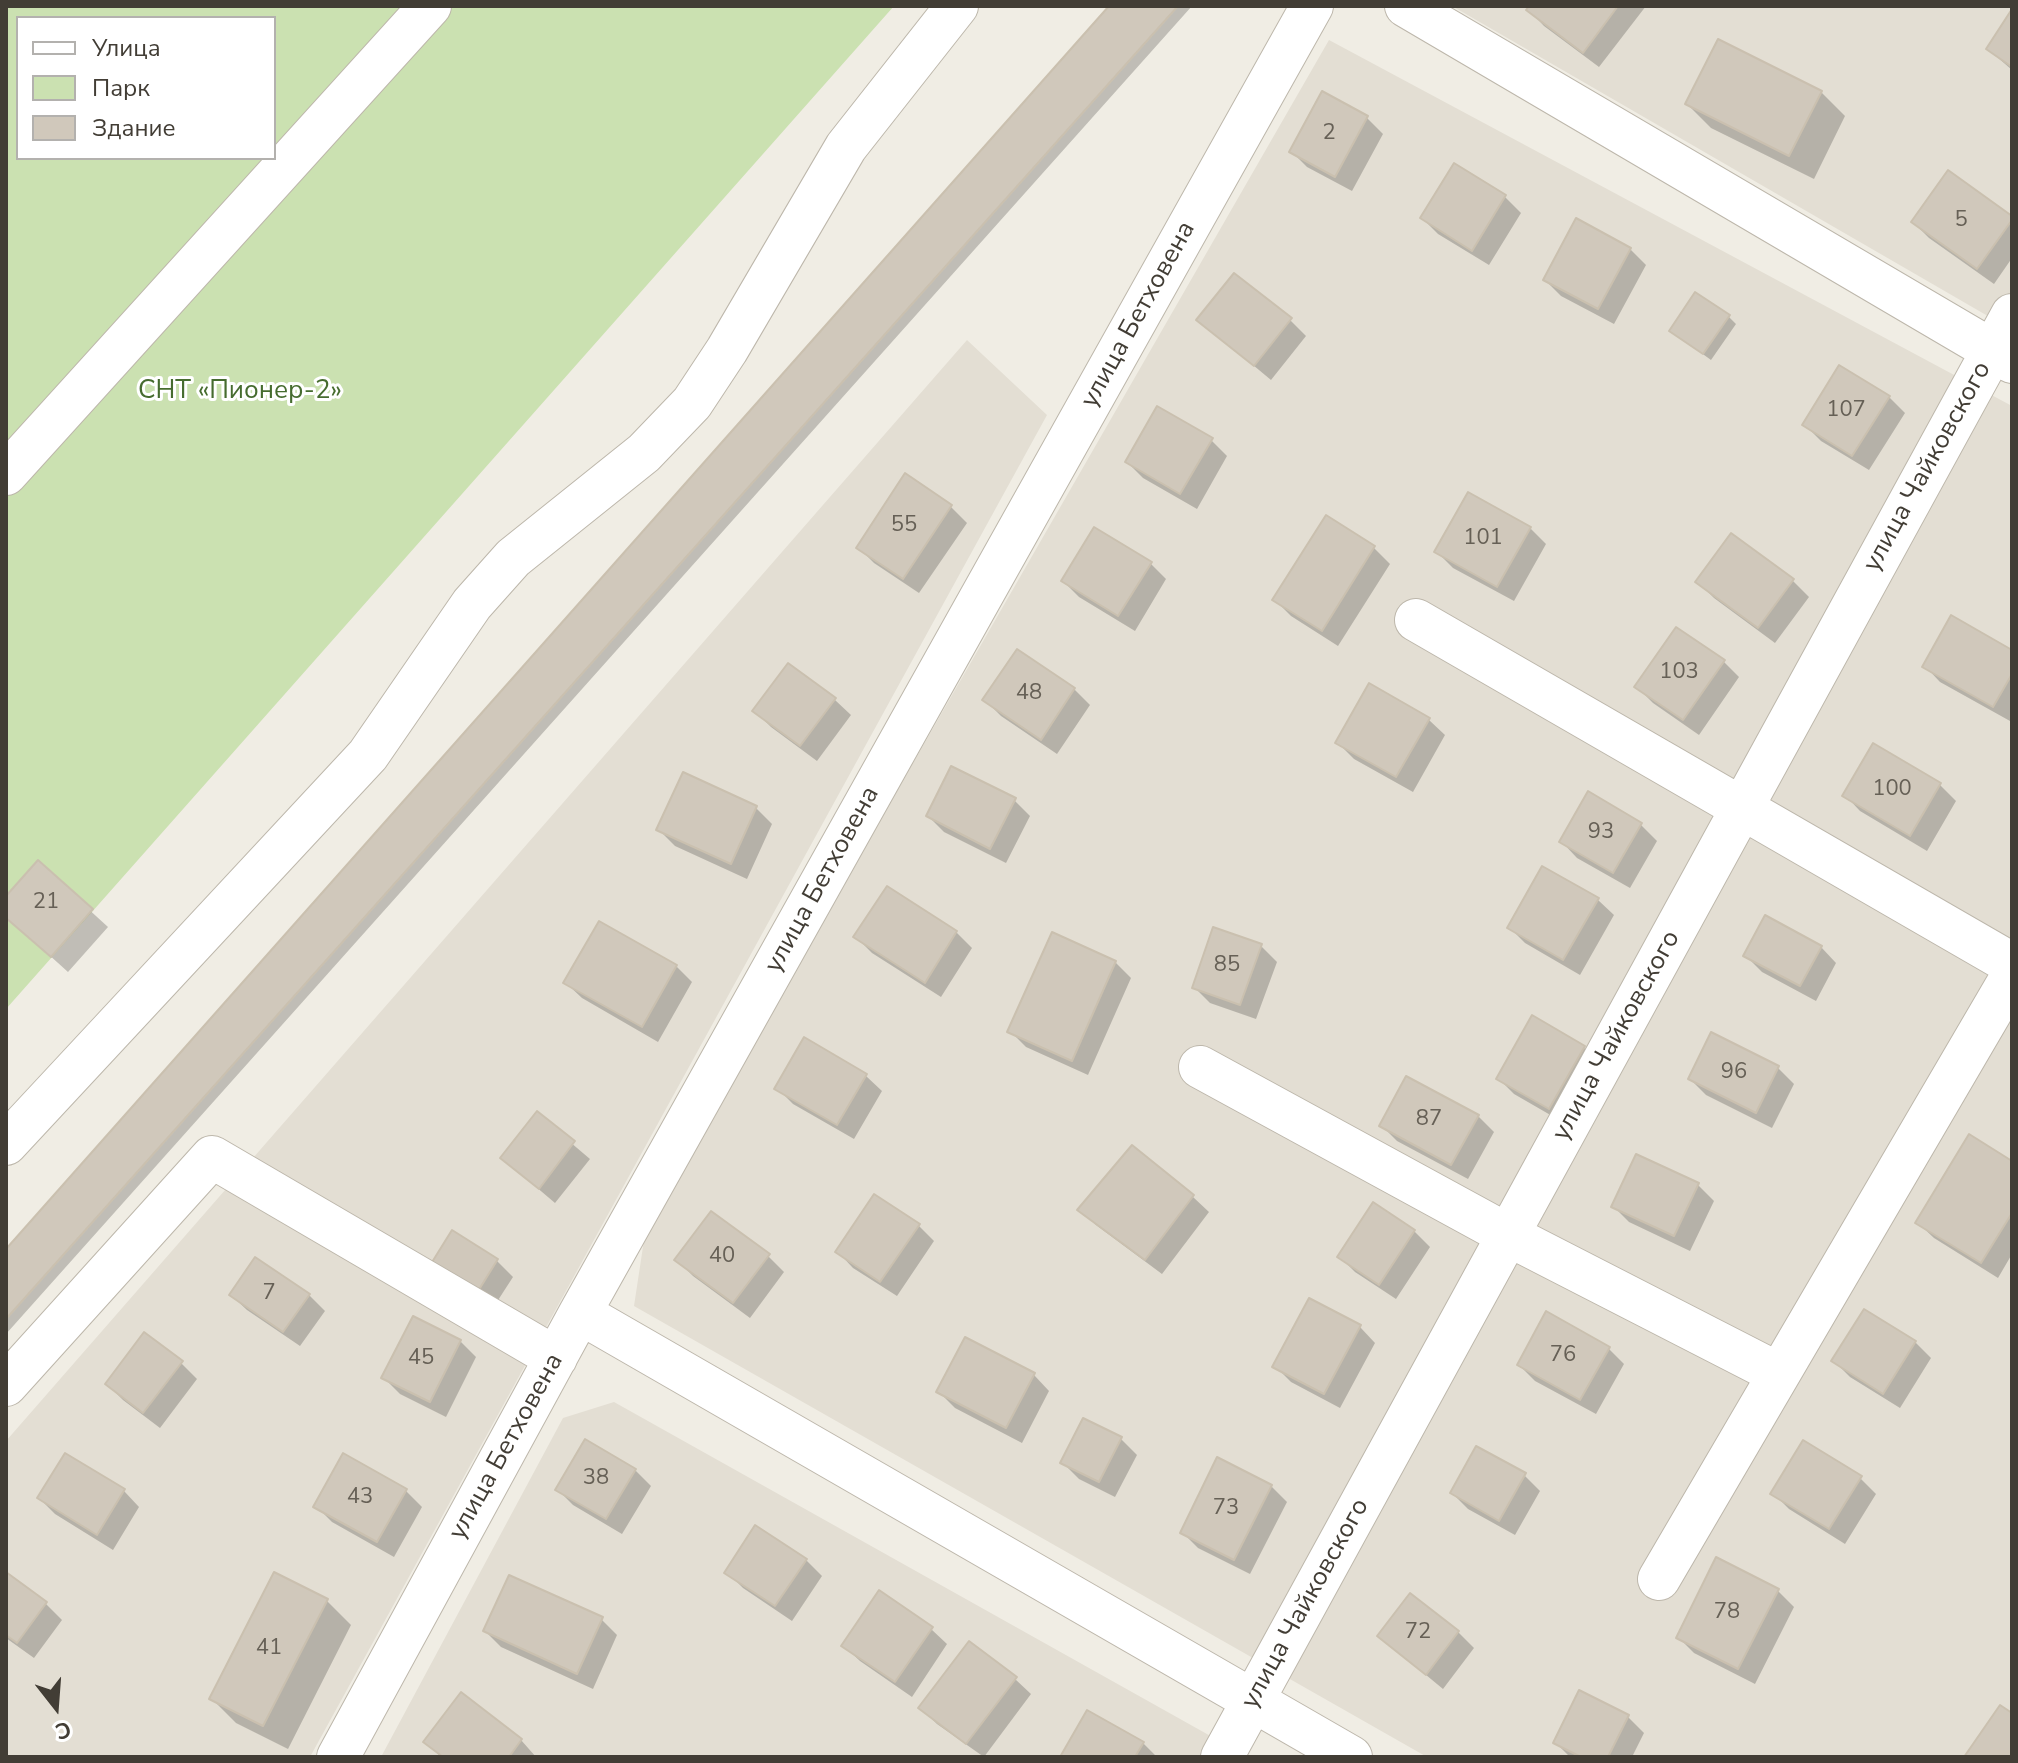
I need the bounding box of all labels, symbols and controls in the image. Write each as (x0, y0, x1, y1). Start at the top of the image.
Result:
legend (16, 16, 276, 160)
text: Улица (92, 32, 161, 64)
text: Парк (92, 72, 150, 104)
text: Здание (92, 112, 176, 144)
house number: 2 (1322, 121, 1336, 147)
house number: 5 (1954, 208, 1968, 234)
street label: улица Бетховена (1075, 216, 1203, 414)
street label: улица Чайковского (1857, 357, 1999, 577)
park label: СНТ «Пионер-2» (138, 376, 342, 408)
house number: 107 (1826, 398, 1866, 424)
house number: 55 (891, 513, 917, 539)
house number: 101 (1463, 526, 1503, 552)
house number: 103 (1659, 660, 1699, 686)
house number: 48 (1016, 681, 1042, 707)
house number: 100 (1872, 777, 1912, 803)
street label: улица Бетховена (759, 781, 887, 979)
house number: 93 (1588, 820, 1614, 846)
house number: 21 (33, 890, 59, 916)
street label: улица Чайковского (1546, 926, 1688, 1146)
house number: 85 (1214, 953, 1240, 979)
house number: 96 (1721, 1060, 1747, 1086)
house number: 87 (1416, 1107, 1442, 1133)
house number: 40 (709, 1244, 735, 1270)
house number: 7 (262, 1281, 276, 1307)
house number: 76 (1550, 1343, 1576, 1369)
house number: 45 (408, 1346, 434, 1372)
street label: улица Бетховена (443, 1348, 571, 1546)
house number: 38 (583, 1466, 609, 1492)
house number: 43 (347, 1485, 373, 1511)
street label: улица Чайковского (1235, 1494, 1377, 1714)
house number: 73 (1213, 1496, 1239, 1522)
house number: 78 (1714, 1600, 1740, 1626)
house number: 72 (1405, 1620, 1431, 1646)
house number: 41 (256, 1636, 282, 1662)
north arrow (16, 1667, 96, 1747)
text: С (51, 1713, 75, 1746)

